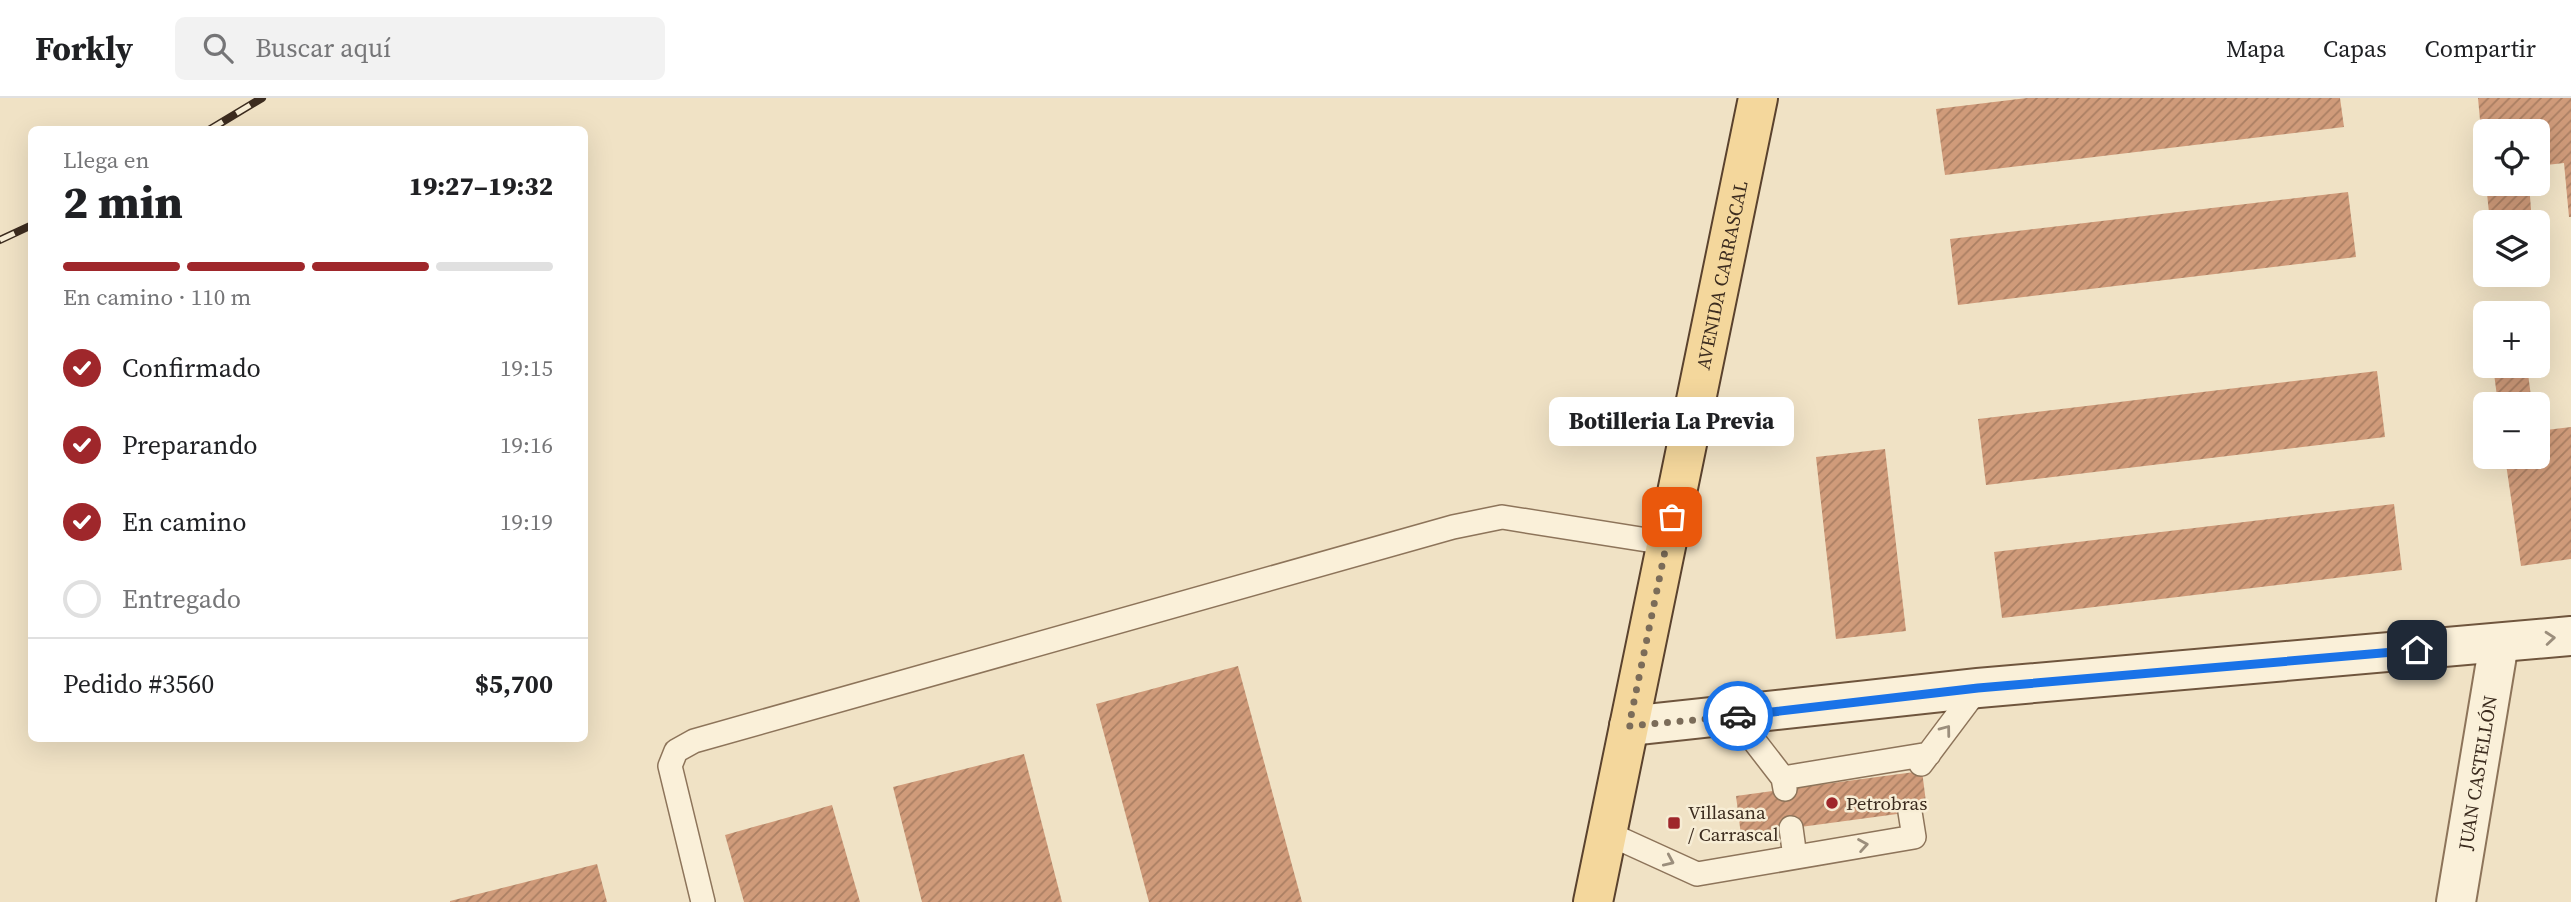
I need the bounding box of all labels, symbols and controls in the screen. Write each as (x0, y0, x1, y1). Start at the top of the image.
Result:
search box (175, 17, 665, 80)
text: Forkly (35, 26, 133, 71)
icon: search (199, 29, 237, 67)
text: Buscar aquí (255, 30, 391, 66)
text: Mapa (2226, 32, 2285, 65)
text: Capas (2323, 32, 2387, 65)
text: Compartir (2425, 32, 2536, 65)
map controls (2473, 119, 2550, 469)
button: locate (2473, 119, 2550, 196)
text: Llega en (63, 144, 149, 176)
text: 19:27–19:32 (409, 168, 553, 204)
text: 2 min (63, 170, 183, 233)
street label: AVENIDA CARRASCAL (1690, 178, 1754, 372)
button: layers (2473, 210, 2550, 287)
text: En camino · 110 m (63, 281, 251, 313)
button: + (2473, 301, 2550, 378)
icon: check (63, 349, 101, 387)
text: Confirmado (122, 350, 261, 386)
text: 19:15 (500, 352, 553, 384)
button: − (2473, 392, 2550, 469)
callout: Botilleria La Previa (1550, 398, 1795, 447)
text: Botilleria La Previa (1569, 405, 1774, 437)
icon: check (63, 426, 101, 464)
text: Preparando (122, 427, 258, 463)
text: 19:16 (500, 429, 553, 461)
pin (1642, 487, 1702, 547)
icon: bag (1653, 498, 1691, 536)
icon: check (63, 503, 101, 541)
text: En camino (122, 504, 247, 540)
text: 19:19 (500, 506, 553, 538)
text: Entregado (122, 581, 241, 617)
pin (2387, 620, 2447, 680)
icon: home (2398, 631, 2436, 669)
one-way arrow (2545, 631, 2556, 646)
text: Pedido #3560 (63, 666, 214, 702)
text: $5,700 (475, 666, 553, 702)
courier (1703, 681, 1773, 751)
street label: JUAN CASTELLÓN (2452, 694, 2503, 853)
icon: car (1719, 697, 1757, 735)
one-way arrow (1938, 725, 1951, 738)
place label: Petrobras (1846, 790, 1927, 816)
marker: Petrobras (1824, 795, 1840, 811)
place label: Villasana / Carrascal (1688, 799, 1779, 847)
marker: Villasana / Carrascal (1666, 815, 1682, 831)
one-way arrow (1857, 839, 1869, 854)
one-way arrow (1662, 853, 1674, 867)

